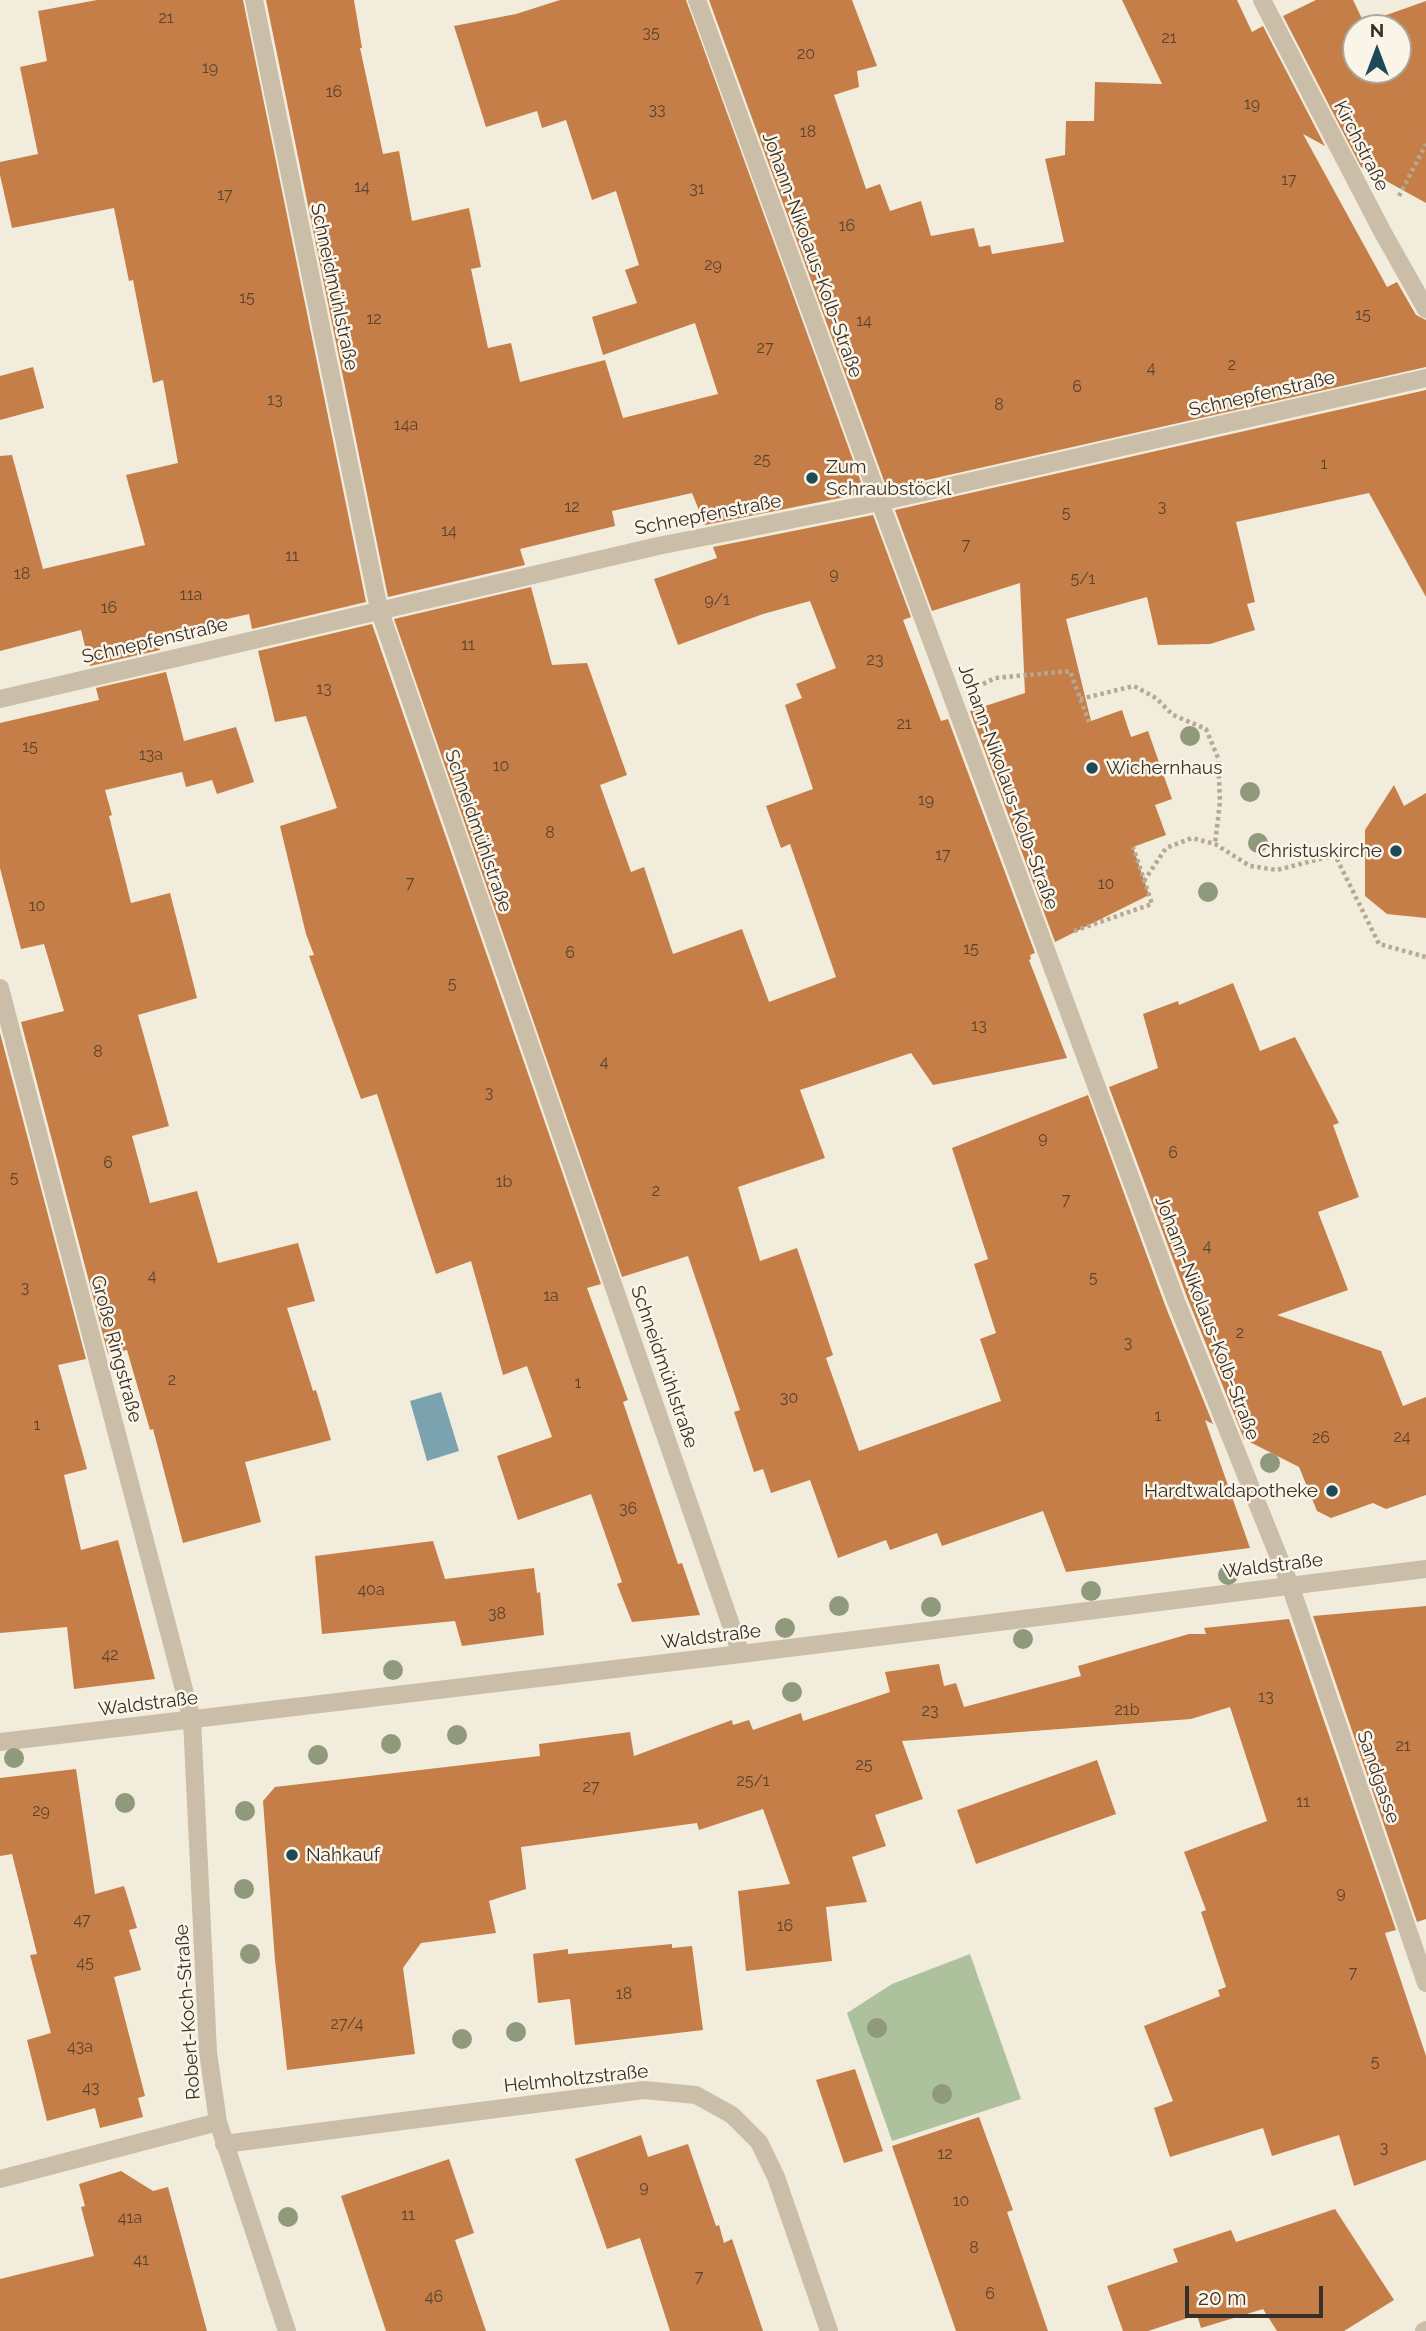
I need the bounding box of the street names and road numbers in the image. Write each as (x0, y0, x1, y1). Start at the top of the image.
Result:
street label: Kirchstraße (1329, 97, 1393, 195)
street label: Johann-Nikolaus-Kolb-Straße (757, 129, 867, 381)
street label: Schneidmühlstraße (305, 201, 363, 373)
street label: Schnepfenstraße (1187, 366, 1337, 422)
street label: Schnepfenstraße (633, 490, 783, 540)
street label: Schnepfenstraße (80, 613, 230, 669)
street label: Johann-Nikolaus-Kolb-Straße (953, 661, 1063, 913)
street label: Schneidmühlstraße (439, 747, 517, 915)
street label: Johann-Nikolaus-Kolb-Straße (1150, 1193, 1264, 1443)
street label: Große Ringstraße (85, 1273, 147, 1425)
street label: Schneidmühlstraße (625, 1283, 703, 1451)
street label: Waldstraße (1222, 1549, 1324, 1583)
street label: Waldstraße (660, 1620, 762, 1654)
street label: Waldstraße (97, 1687, 199, 1721)
street label: Sandgasse (1352, 1728, 1404, 1826)
street label: Robert-Koch-Straße (170, 1923, 206, 2101)
street label: Helmholtzstraße (503, 2060, 649, 2098)

